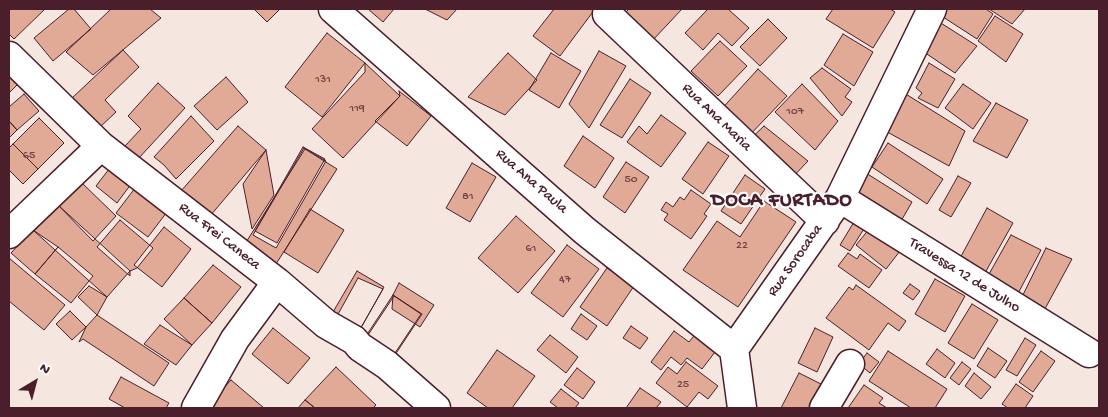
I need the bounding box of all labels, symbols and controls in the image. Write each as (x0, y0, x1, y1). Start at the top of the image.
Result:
house number: 131 (315, 73, 331, 87)
street label: Rua Ana Maria (677, 80, 755, 156)
house number: 119 (349, 102, 365, 116)
house number: 107 (786, 105, 804, 119)
street label: Rua Ana Paula (491, 146, 571, 218)
house number: 65 (23, 149, 35, 163)
house number: 50 (624, 173, 638, 187)
house number: 81 (462, 190, 474, 204)
district label: DOCA FURTADO (710, 190, 854, 214)
street label: Rua Frei Caneca (174, 199, 264, 275)
street label: Rua Sorocaba (764, 221, 828, 301)
street label: Travessa 12 de Julho (905, 234, 1023, 318)
house number: 22 (736, 239, 748, 253)
house number: 61 (526, 242, 536, 256)
house number: 47 (559, 273, 571, 287)
north arrow (10, 357, 60, 407)
text: N (36, 360, 53, 379)
house number: 25 (677, 378, 689, 392)

